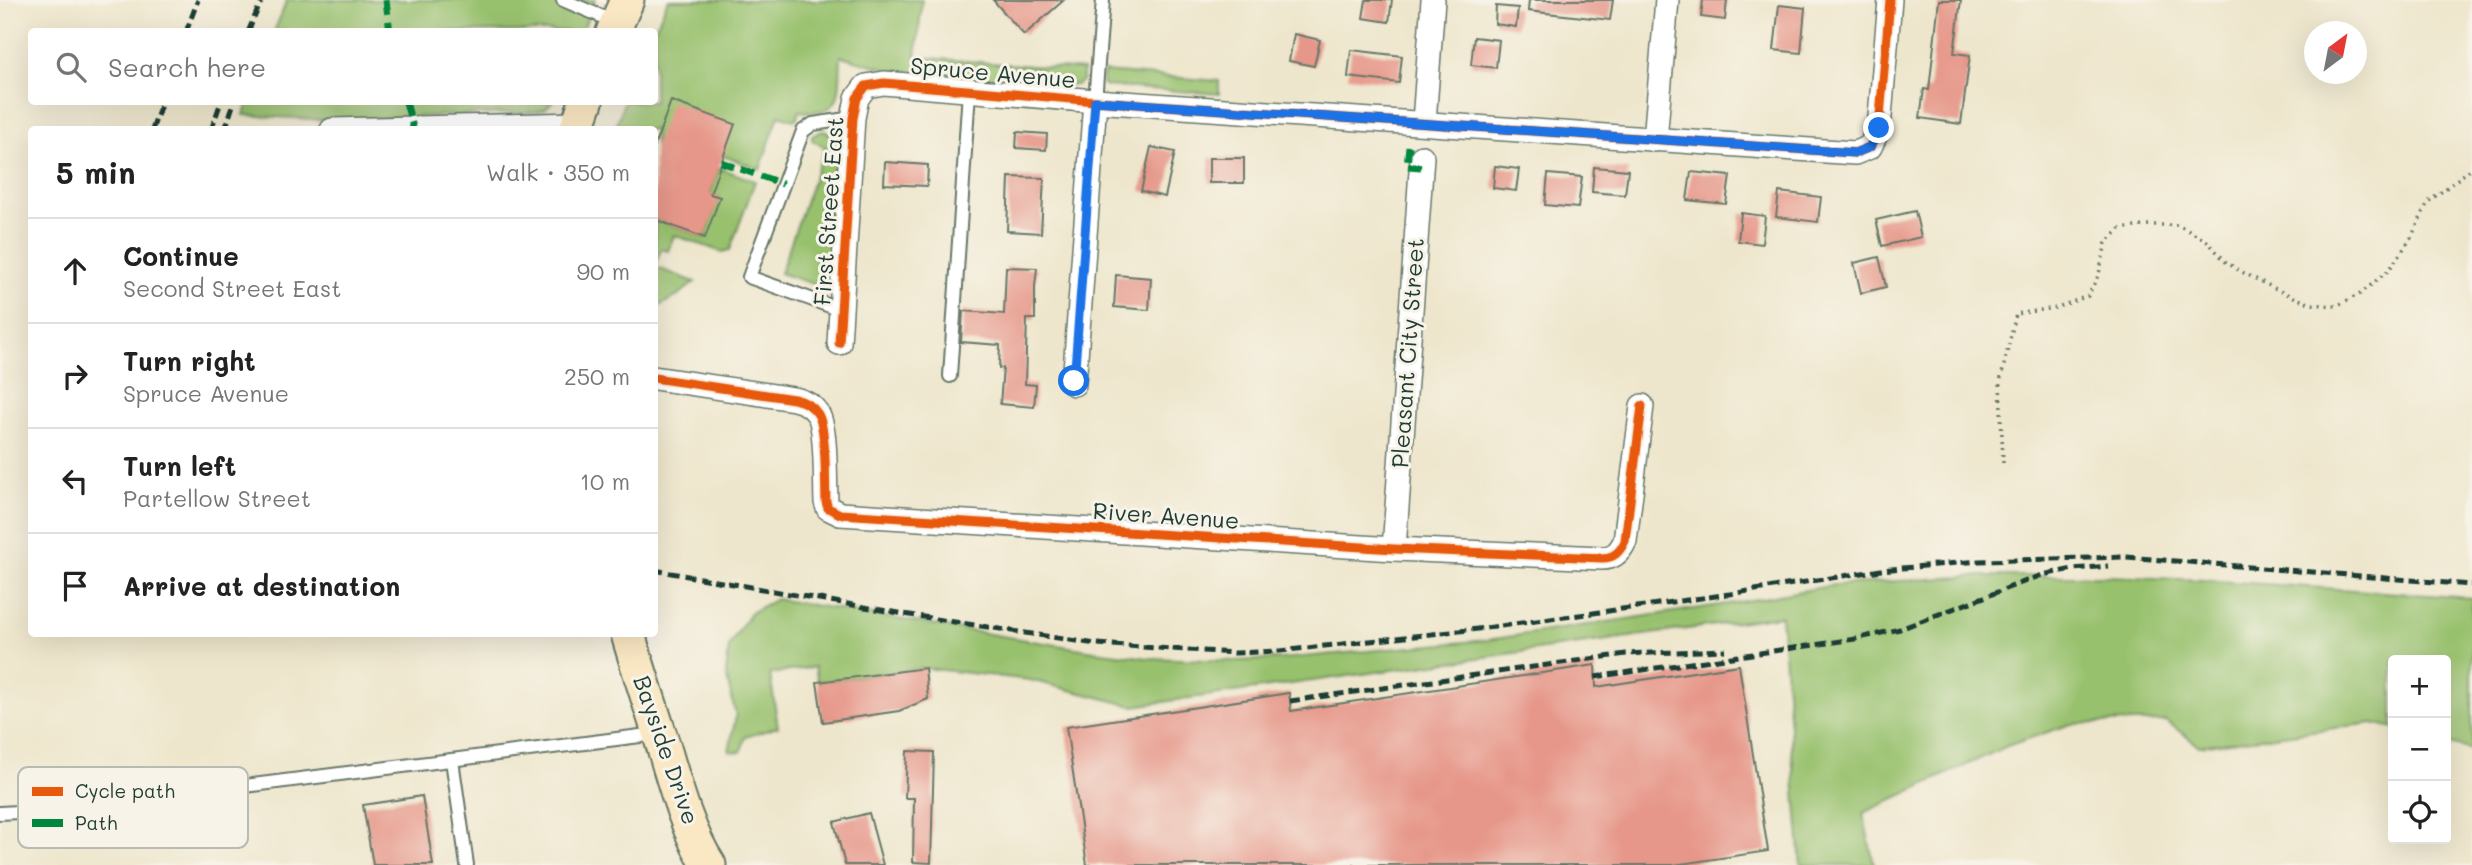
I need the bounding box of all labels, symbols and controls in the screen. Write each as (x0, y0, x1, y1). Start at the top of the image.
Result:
north arrow (2304, 21, 2367, 84)
search box (28, 28, 658, 105)
icon: search (52, 48, 90, 86)
text: Search here (108, 50, 266, 84)
street label: Spruce Avenue (909, 50, 1077, 94)
route end (1863, 112, 1894, 143)
street label: First Street East (806, 115, 850, 306)
text: 5 min (56, 152, 136, 192)
text: Walk · 350 m (486, 157, 630, 187)
street label: Pleasant City Street (1384, 237, 1430, 469)
text: Continue (123, 239, 239, 273)
icon: ahead (56, 252, 94, 290)
text: 90 m (577, 256, 630, 286)
text: Second Street East (123, 273, 341, 303)
text: Turn right (123, 344, 256, 378)
icon: right (56, 357, 94, 395)
text: 250 m (564, 361, 630, 391)
route start (1058, 365, 1089, 396)
text: Spruce Avenue (123, 378, 289, 408)
text: Turn left (123, 449, 236, 483)
icon: left (56, 462, 94, 500)
text: 10 m (580, 466, 630, 496)
text: Partellow Street (123, 483, 311, 513)
street label: River Avenue (1092, 495, 1240, 535)
icon: arrive (56, 567, 94, 605)
text: Arrive at destination (123, 569, 400, 603)
map controls (2388, 655, 2451, 844)
button: + (2388, 655, 2451, 718)
street label: Bayside Drive (627, 671, 706, 828)
button: − (2388, 718, 2451, 781)
legend (18, 767, 248, 848)
text: Cycle path (75, 778, 175, 803)
button: locate (2388, 781, 2451, 844)
text: Path (75, 810, 118, 835)

